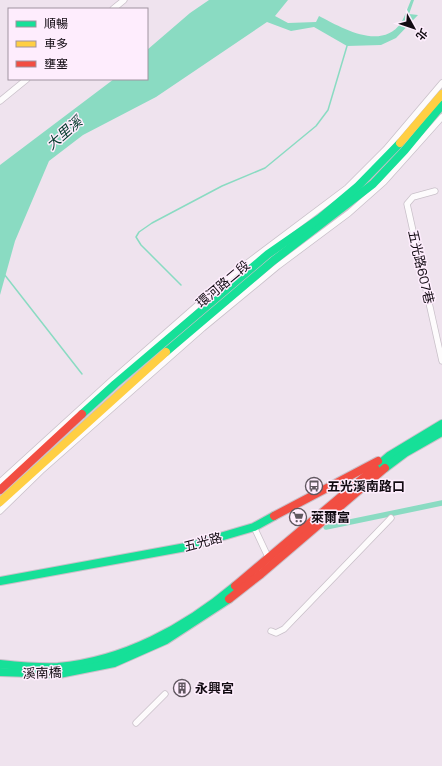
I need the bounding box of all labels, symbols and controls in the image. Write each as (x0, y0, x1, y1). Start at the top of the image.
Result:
legend (8, 8, 148, 80)
north arrow (394, 8, 434, 48)
text: 順暢 (44, 16, 68, 32)
text: 北 (413, 26, 431, 43)
text: 車多 (44, 36, 68, 52)
text: 壅塞 (44, 56, 68, 72)
water label: 大里溪 (42, 111, 87, 154)
street label: 五光路607巷 (404, 228, 438, 306)
street label: 環河路二段 (193, 257, 253, 311)
bus stop icon: 五光溪南路口 (304, 476, 324, 496)
place label: 五光溪南路口 (327, 478, 405, 495)
supermarket icon: 萊爾富 (288, 507, 308, 527)
place label: 萊爾富 (311, 509, 350, 526)
street label: 五光路 (182, 529, 224, 555)
street label: 溪南橋 (22, 664, 62, 682)
building icon: 永興宮 (172, 678, 192, 698)
place label: 永興宮 (195, 680, 234, 697)

